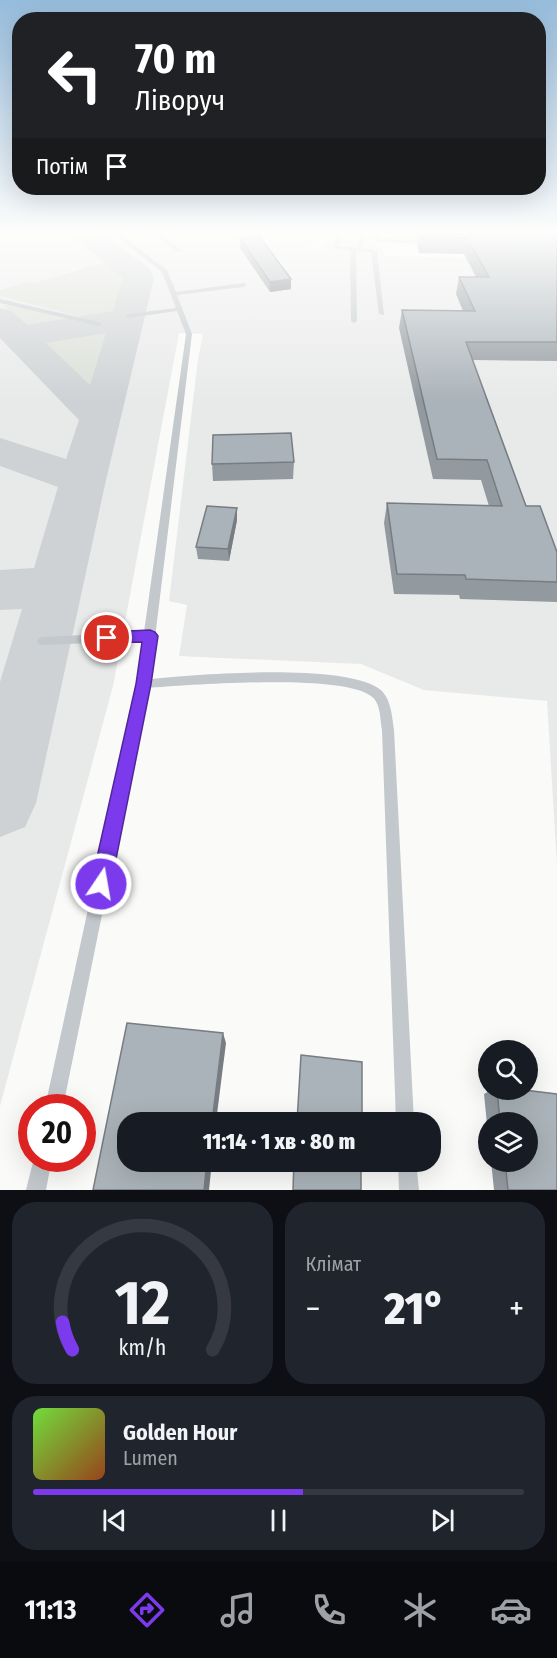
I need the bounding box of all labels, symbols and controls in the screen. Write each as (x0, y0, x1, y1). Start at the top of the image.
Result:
text: 70 m (135, 34, 216, 84)
icon: left (36, 36, 114, 114)
text: Ліворуч (135, 85, 225, 117)
icon: arrive (100, 150, 133, 183)
text: Потім (36, 153, 88, 180)
pin (81, 612, 132, 663)
icon: arrive (90, 621, 123, 654)
position arrow (69, 852, 133, 916)
map controls (478, 1040, 538, 1172)
button: search (478, 1040, 538, 1100)
speed limit sign: 20 (18, 1094, 96, 1172)
button: layers (478, 1112, 538, 1172)
text: 11:14 · 1 хв · 80 m (203, 1128, 355, 1155)
text: Клімат (306, 1252, 361, 1276)
text: 12 (115, 1266, 170, 1341)
text: 21° (384, 1282, 445, 1336)
text: − (306, 1289, 320, 1329)
text: + (509, 1289, 524, 1329)
text: km/h (118, 1335, 166, 1361)
text: Golden Hour (123, 1419, 237, 1446)
text: Lumen (123, 1446, 178, 1470)
icon: previous (98, 1504, 131, 1537)
icon: pause (262, 1504, 295, 1537)
icon: next (426, 1504, 459, 1537)
icon: directions (126, 1589, 168, 1631)
icon: music (217, 1589, 259, 1631)
icon: phone (308, 1589, 350, 1631)
icon: climate (399, 1589, 441, 1631)
icon: car (490, 1589, 532, 1631)
text: 11:13 (25, 1594, 76, 1626)

